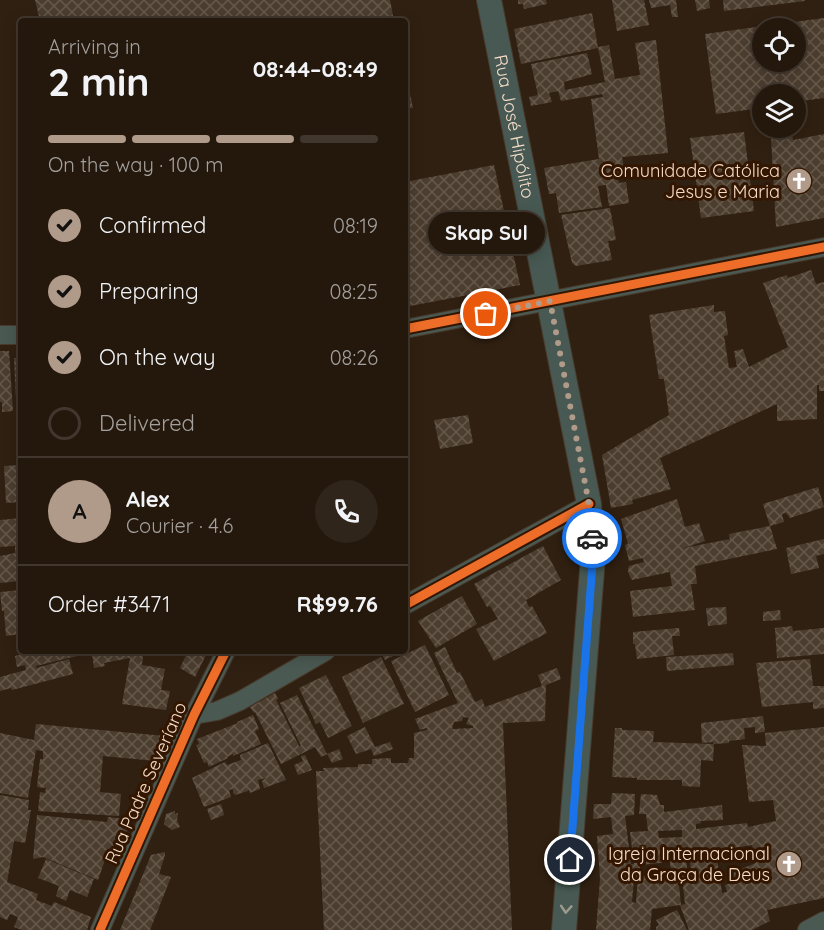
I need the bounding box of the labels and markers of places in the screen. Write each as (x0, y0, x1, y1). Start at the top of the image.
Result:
place label: Comunidade Católica Jesus e Maria (601, 159, 780, 203)
church icon: Comunidade Católica Jesus e Maria (784, 166, 814, 196)
callout: Skap Sul (428, 212, 544, 254)
pin (460, 288, 511, 339)
pin (544, 834, 595, 885)
place label: Igreja Internacional da Graça de Deus (608, 842, 770, 886)
church icon: Igreja Internacional da Graça de Deus (774, 849, 804, 879)

